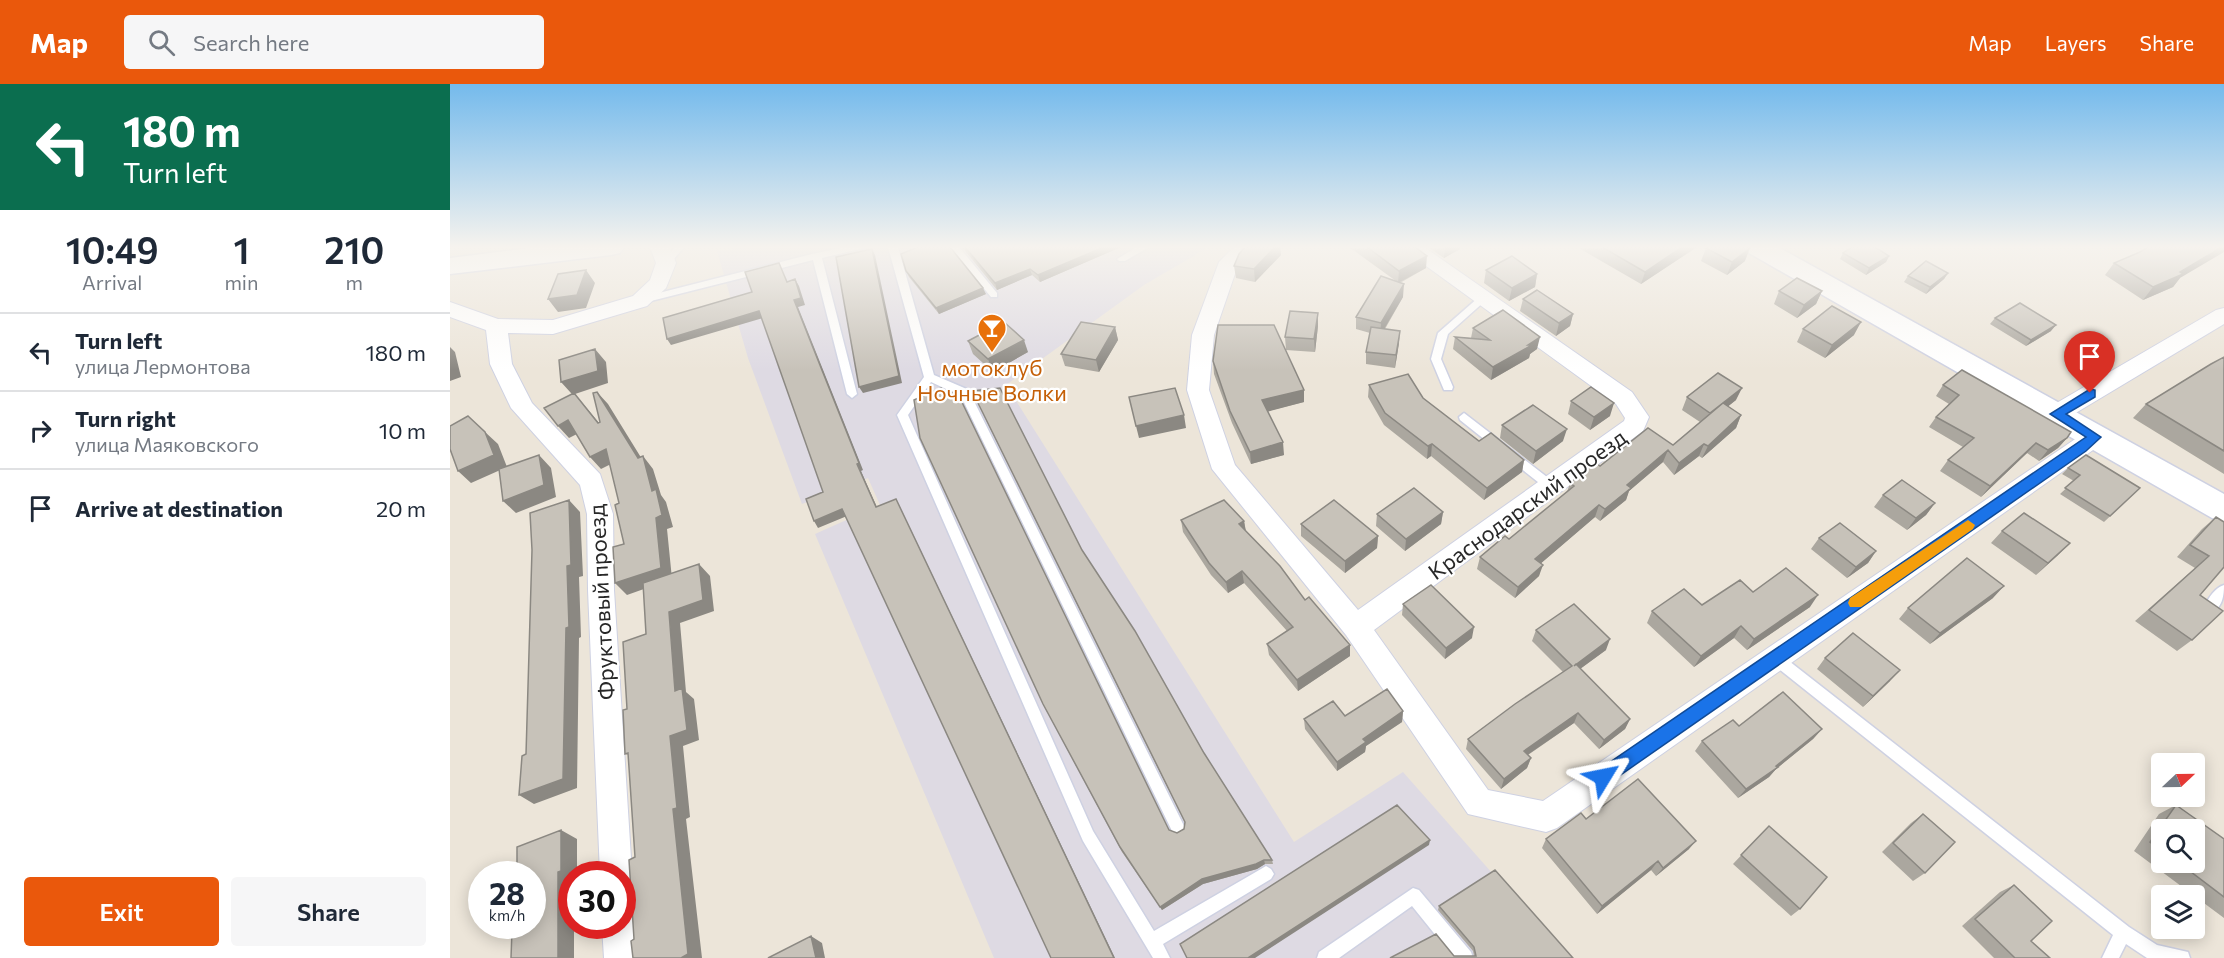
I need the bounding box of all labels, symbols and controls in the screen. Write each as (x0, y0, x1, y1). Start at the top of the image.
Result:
search box (124, 15, 544, 69)
text: Map (30, 25, 88, 59)
icon: search (145, 26, 178, 59)
text: Search here (193, 29, 309, 56)
text: Map (1968, 30, 2012, 55)
text: Layers (2045, 30, 2107, 55)
text: Share (2140, 30, 2194, 55)
text: 180 m (123, 104, 241, 156)
icon: left (24, 108, 102, 186)
text: Turn left (123, 156, 227, 189)
text: 10:49 (66, 227, 159, 271)
text: 1 (233, 227, 249, 271)
text: 210 (324, 227, 384, 271)
text: Arrival (82, 270, 142, 294)
text: min (224, 270, 258, 294)
text: m (345, 270, 363, 294)
bar icon: мотоклуб Ночные Волки (976, 312, 1008, 354)
text: Turn left (75, 327, 162, 354)
pin (2064, 331, 2115, 393)
icon: left (24, 336, 57, 369)
text: 180 m (365, 339, 426, 366)
icon: arrive (2073, 340, 2106, 373)
text: улица Лермонтова (75, 354, 251, 378)
place label: мотоклуб Ночные Волки (917, 354, 1067, 406)
text: Turn right (75, 405, 176, 432)
icon: right (24, 414, 57, 447)
text: 10 m (379, 417, 426, 444)
street label: Краснодарский проезд (1423, 423, 1631, 585)
text: улица Маяковского (75, 432, 259, 456)
icon: arrive (24, 492, 57, 525)
text: Arrive at destination (75, 495, 283, 522)
text: 20 m (376, 495, 426, 522)
street label: Фруктовый проезд (582, 503, 620, 701)
position arrow (1571, 745, 1635, 809)
north arrow (2151, 753, 2205, 807)
map controls (2151, 753, 2205, 939)
button: search (2151, 819, 2205, 873)
speed limit sign: 30 (558, 861, 636, 939)
text: 28 (489, 874, 525, 911)
button: Exit (24, 877, 219, 946)
button: Share (231, 877, 426, 946)
button: layers (2151, 885, 2205, 939)
text: km/h (489, 906, 525, 924)

